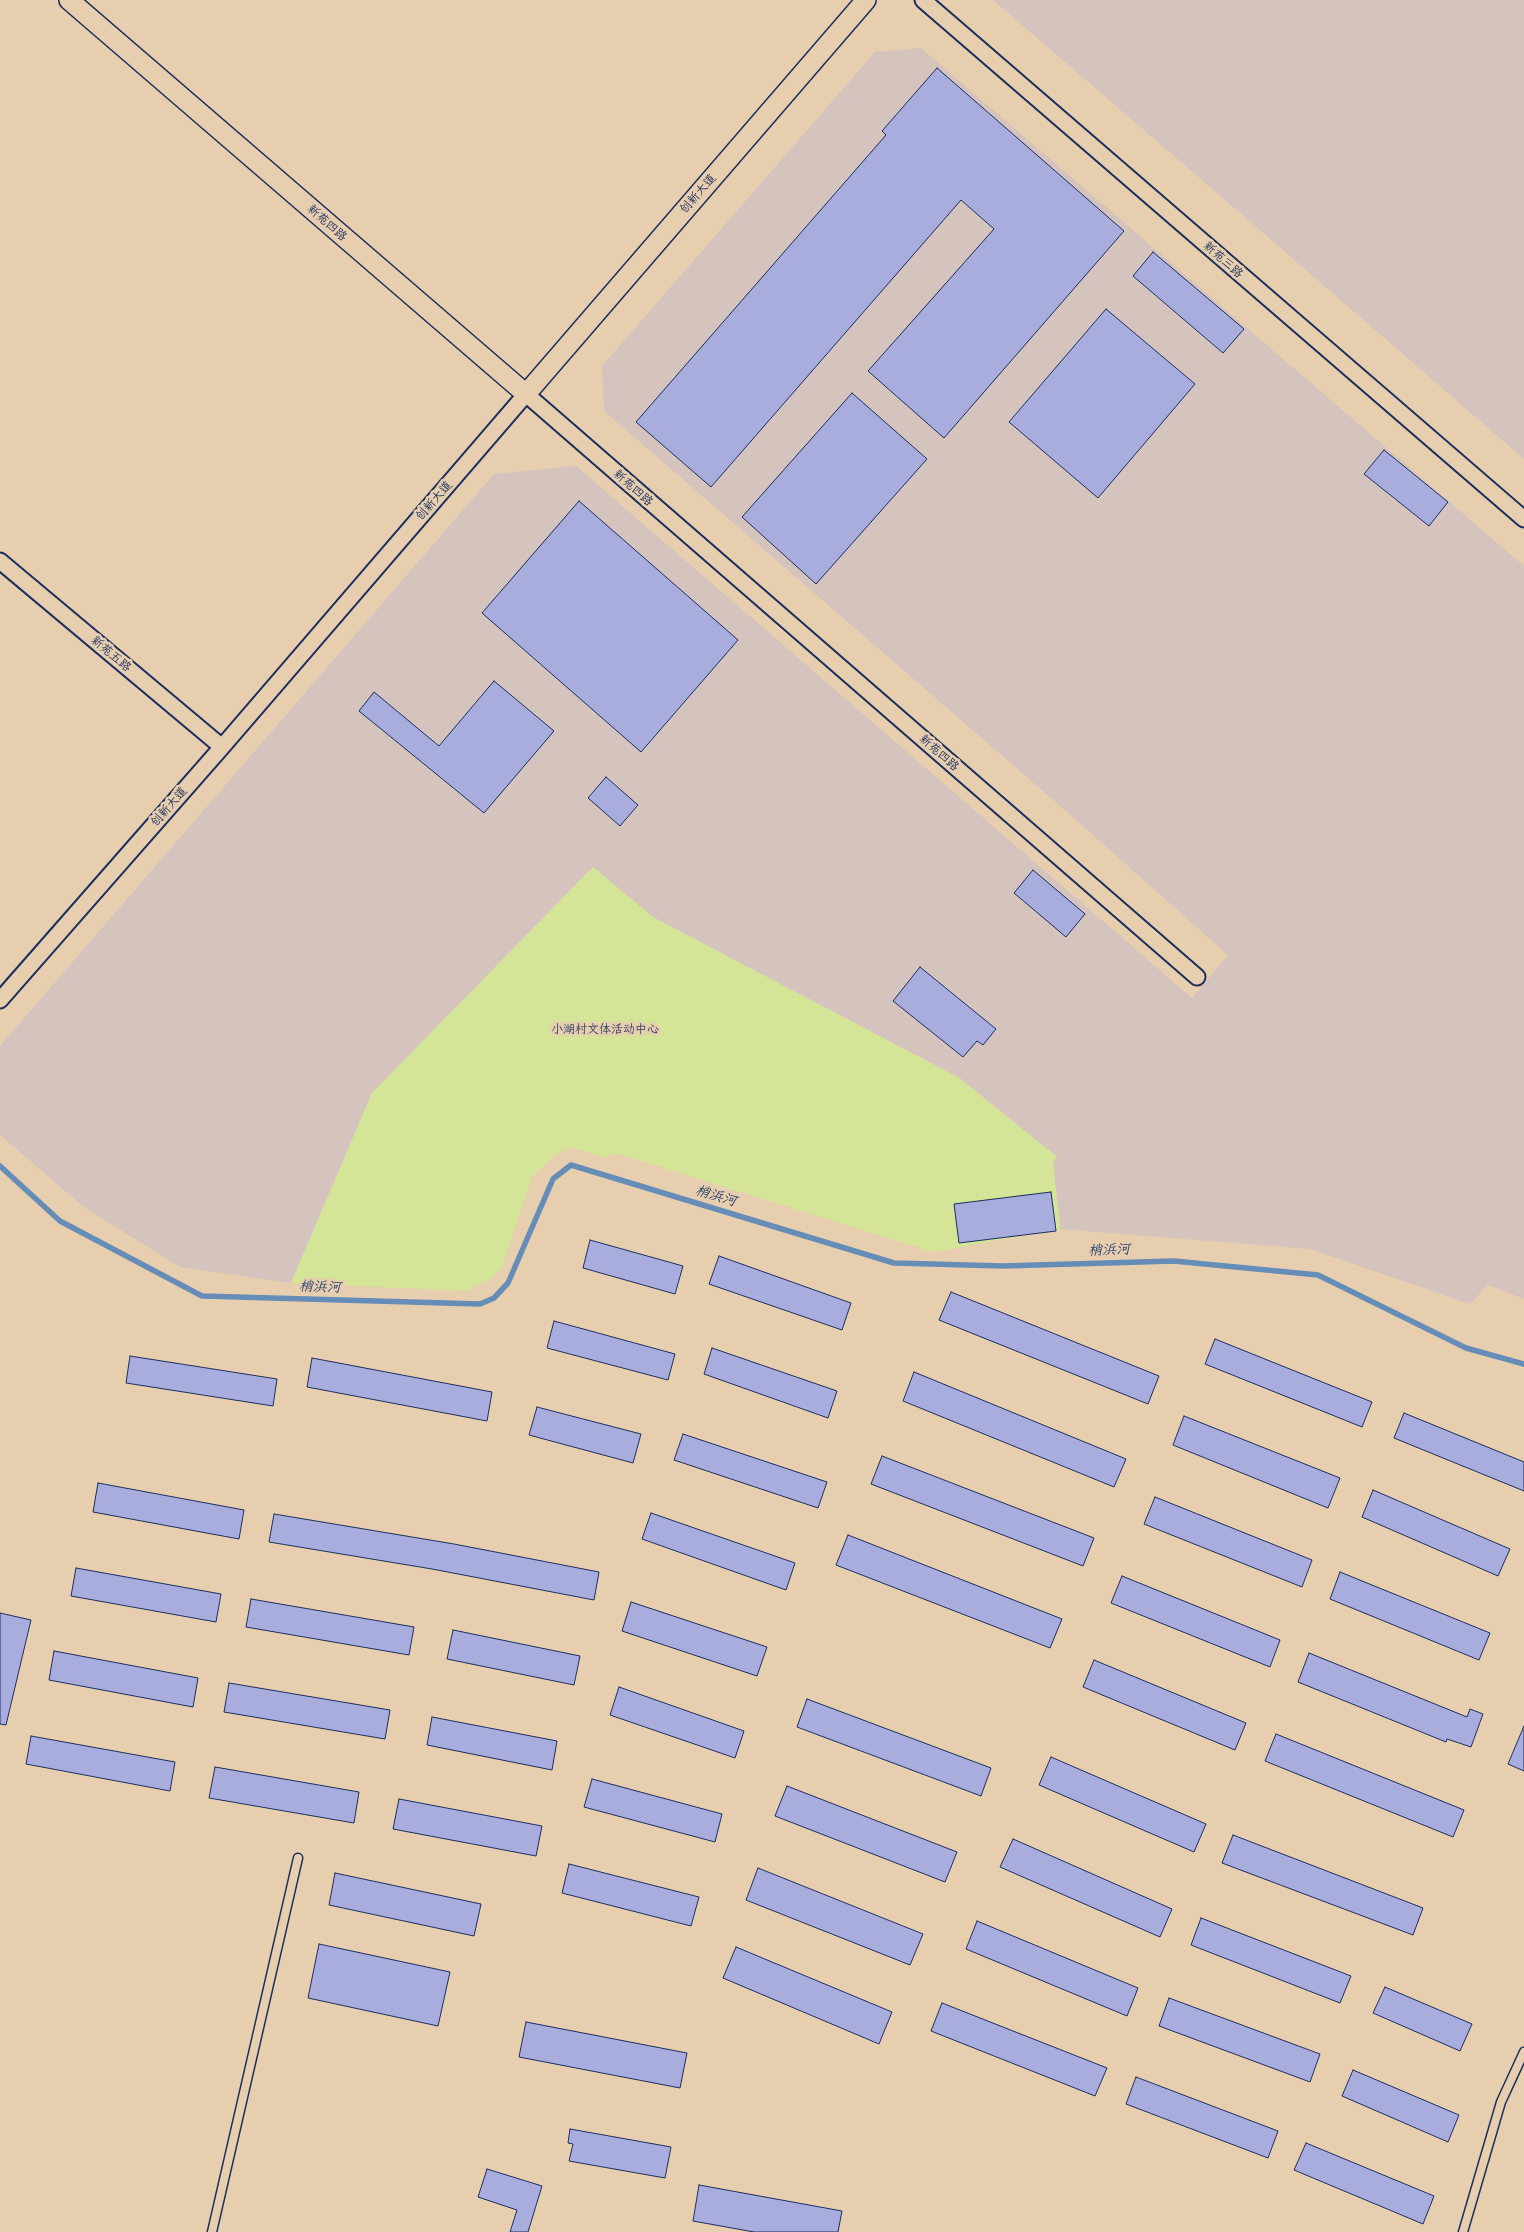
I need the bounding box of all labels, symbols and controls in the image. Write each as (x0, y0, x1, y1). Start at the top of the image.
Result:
street label: 创新大道 (677, 171, 719, 217)
street label: 新苑四路 (304, 202, 350, 244)
street label: 新苑三路 (1200, 239, 1246, 281)
street label: 新苑四路 (610, 467, 656, 509)
street label: 创新大道 (413, 478, 455, 524)
street label: 新苑五路 (88, 633, 134, 675)
street label: 新苑四路 (916, 732, 962, 774)
street label: 创新大道 (148, 784, 190, 830)
park label: 小湖村文体活动中心 (551, 1023, 659, 1037)
water label: 梢浜河 (693, 1182, 739, 1210)
water label: 梢浜河 (1088, 1241, 1130, 1259)
water label: 梢浜河 (299, 1278, 341, 1296)

